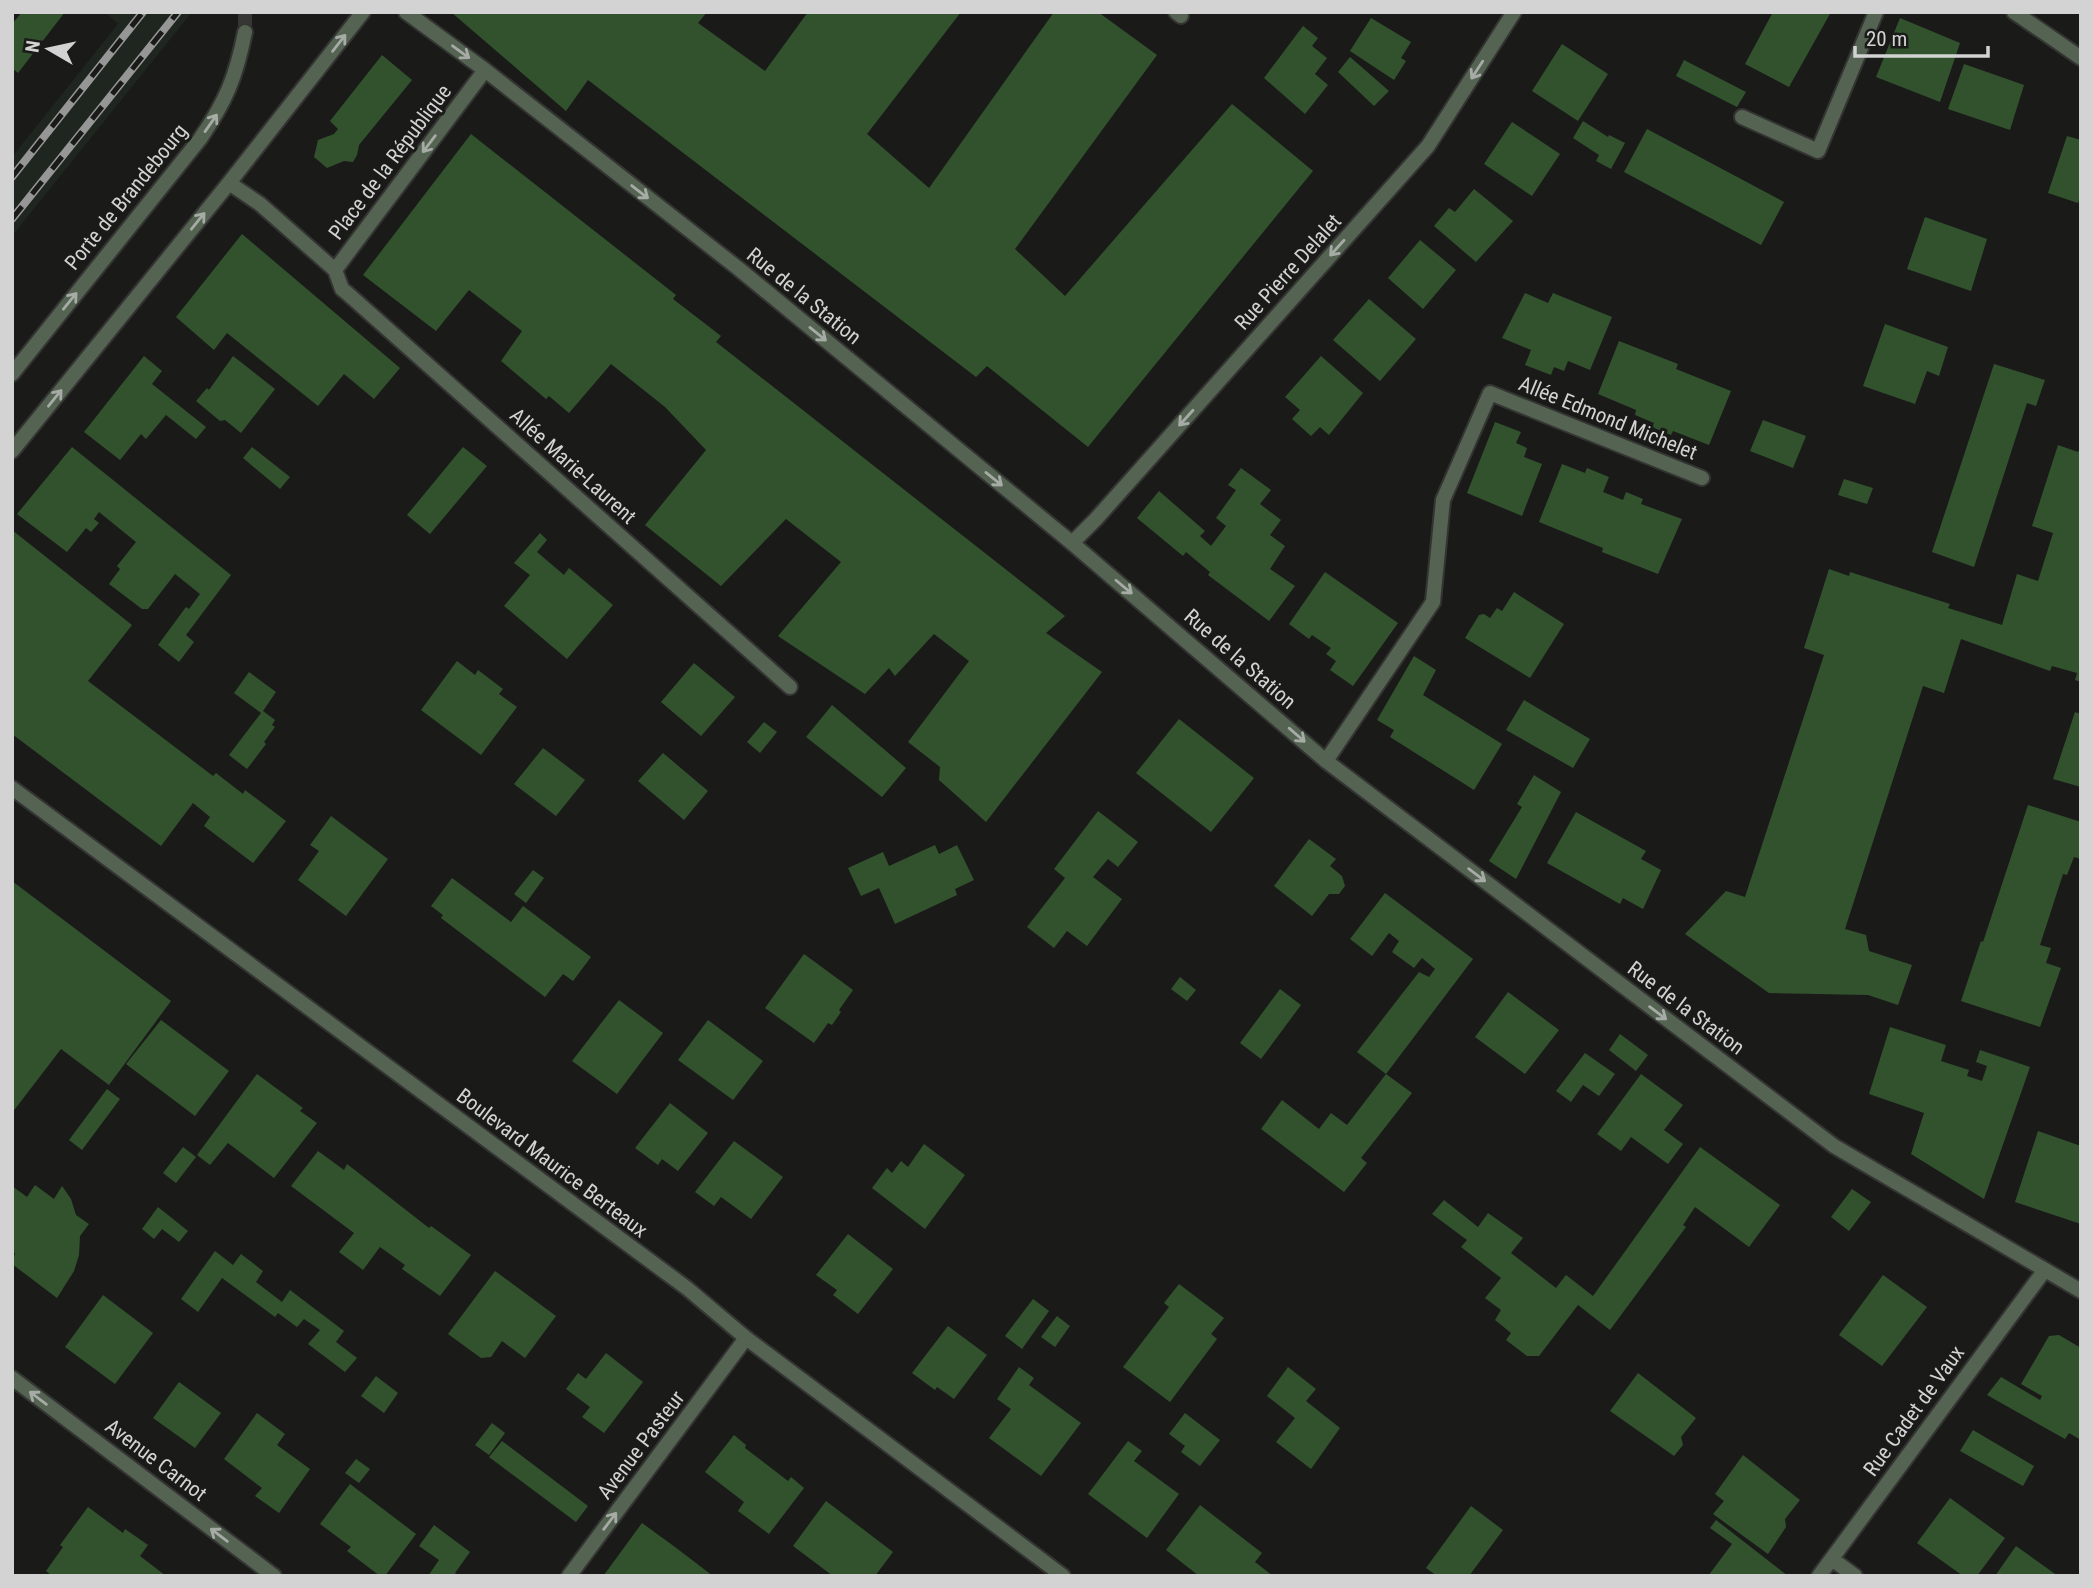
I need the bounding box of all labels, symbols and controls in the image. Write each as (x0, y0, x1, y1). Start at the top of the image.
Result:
north arrow (14, 14, 84, 84)
scale bar (1855, 14, 1988, 58)
text: 20 m (1866, 27, 1907, 51)
one-way arrow (332, 34, 347, 52)
text: N (20, 39, 45, 54)
one-way arrow (451, 45, 470, 59)
one-way arrow (1469, 59, 1483, 79)
street label: Place de la République (324, 80, 456, 244)
one-way arrow (204, 114, 218, 133)
street label: Porte de Brandebourg (60, 119, 192, 275)
one-way arrow (422, 134, 437, 153)
one-way arrow (631, 184, 649, 199)
street label: Rue Pierre Delalet (1230, 209, 1346, 335)
one-way arrow (191, 213, 206, 231)
one-way arrow (1329, 239, 1345, 257)
street label: Rue de la Station (742, 243, 866, 349)
one-way arrow (63, 293, 78, 311)
one-way arrow (809, 326, 827, 342)
street label: Allée Edmond Michelet (1515, 371, 1701, 465)
one-way arrow (47, 389, 63, 407)
street label: Allée Marie-Laurent (505, 403, 641, 529)
one-way arrow (1178, 409, 1194, 427)
one-way arrow (984, 471, 1002, 486)
one-way arrow (1115, 579, 1133, 595)
street label: Rue de la Station (1179, 604, 1301, 714)
one-way arrow (1288, 727, 1306, 743)
one-way arrow (1467, 867, 1486, 882)
street label: Rue de la Station (1623, 956, 1749, 1060)
one-way arrow (1648, 1005, 1667, 1020)
street label: Boulevard Maurice Berteaux (452, 1083, 652, 1243)
street label: Rue Cadet de Vaux (1859, 1341, 1969, 1481)
street label: Avenue Pasteur (593, 1386, 689, 1504)
one-way arrow (29, 1390, 47, 1405)
street label: Avenue Carnot (101, 1414, 211, 1506)
one-way arrow (603, 1512, 618, 1531)
one-way arrow (210, 1527, 229, 1542)

